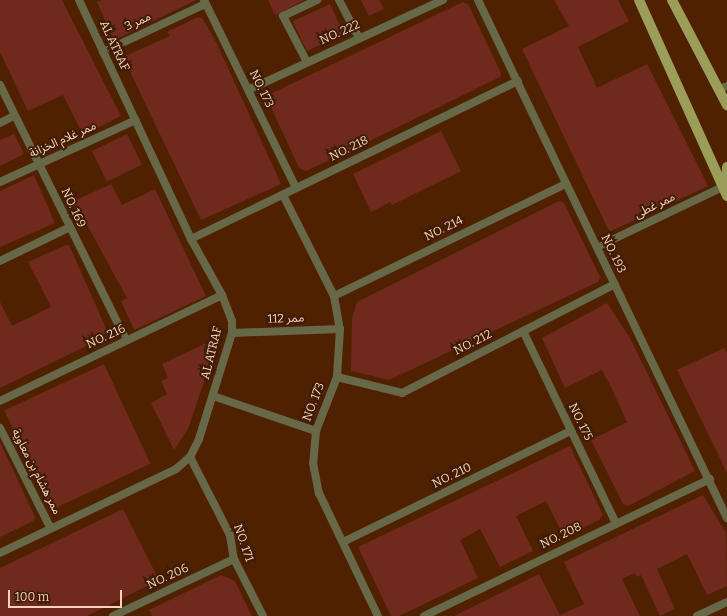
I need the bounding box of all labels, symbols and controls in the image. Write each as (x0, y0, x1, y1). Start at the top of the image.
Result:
street label: ممر 3 (123, 10, 153, 34)
street label: AL ATRAF (96, 18, 132, 74)
street label: NO. 222 (318, 18, 362, 48)
street label: NO. 173 (246, 68, 276, 110)
street label: ممر غلام الخزانة (27, 119, 99, 161)
street label: NO. 218 (327, 133, 371, 165)
street label: NO. 169 (58, 186, 88, 230)
street label: ممر غطى (632, 190, 678, 222)
street label: NO. 214 (422, 213, 466, 245)
street label: NO. 193 (597, 232, 629, 276)
street label: ممر 112 (267, 311, 305, 327)
street label: NO. 216 (84, 322, 128, 352)
street label: AL ATRAF (198, 325, 226, 381)
street label: NO. 212 (452, 327, 494, 359)
street label: NO. 173 (300, 381, 328, 423)
street label: NO. 175 (565, 401, 595, 443)
street label: ممر هشام بن معاوية (8, 427, 64, 517)
street label: NO. 210 (430, 460, 474, 492)
street label: NO. 208 (538, 520, 584, 552)
street label: NO. 171 (230, 522, 256, 564)
street label: NO. 206 (145, 561, 191, 593)
scale bar (10, 582, 124, 608)
text: 100 m (15, 590, 49, 604)

